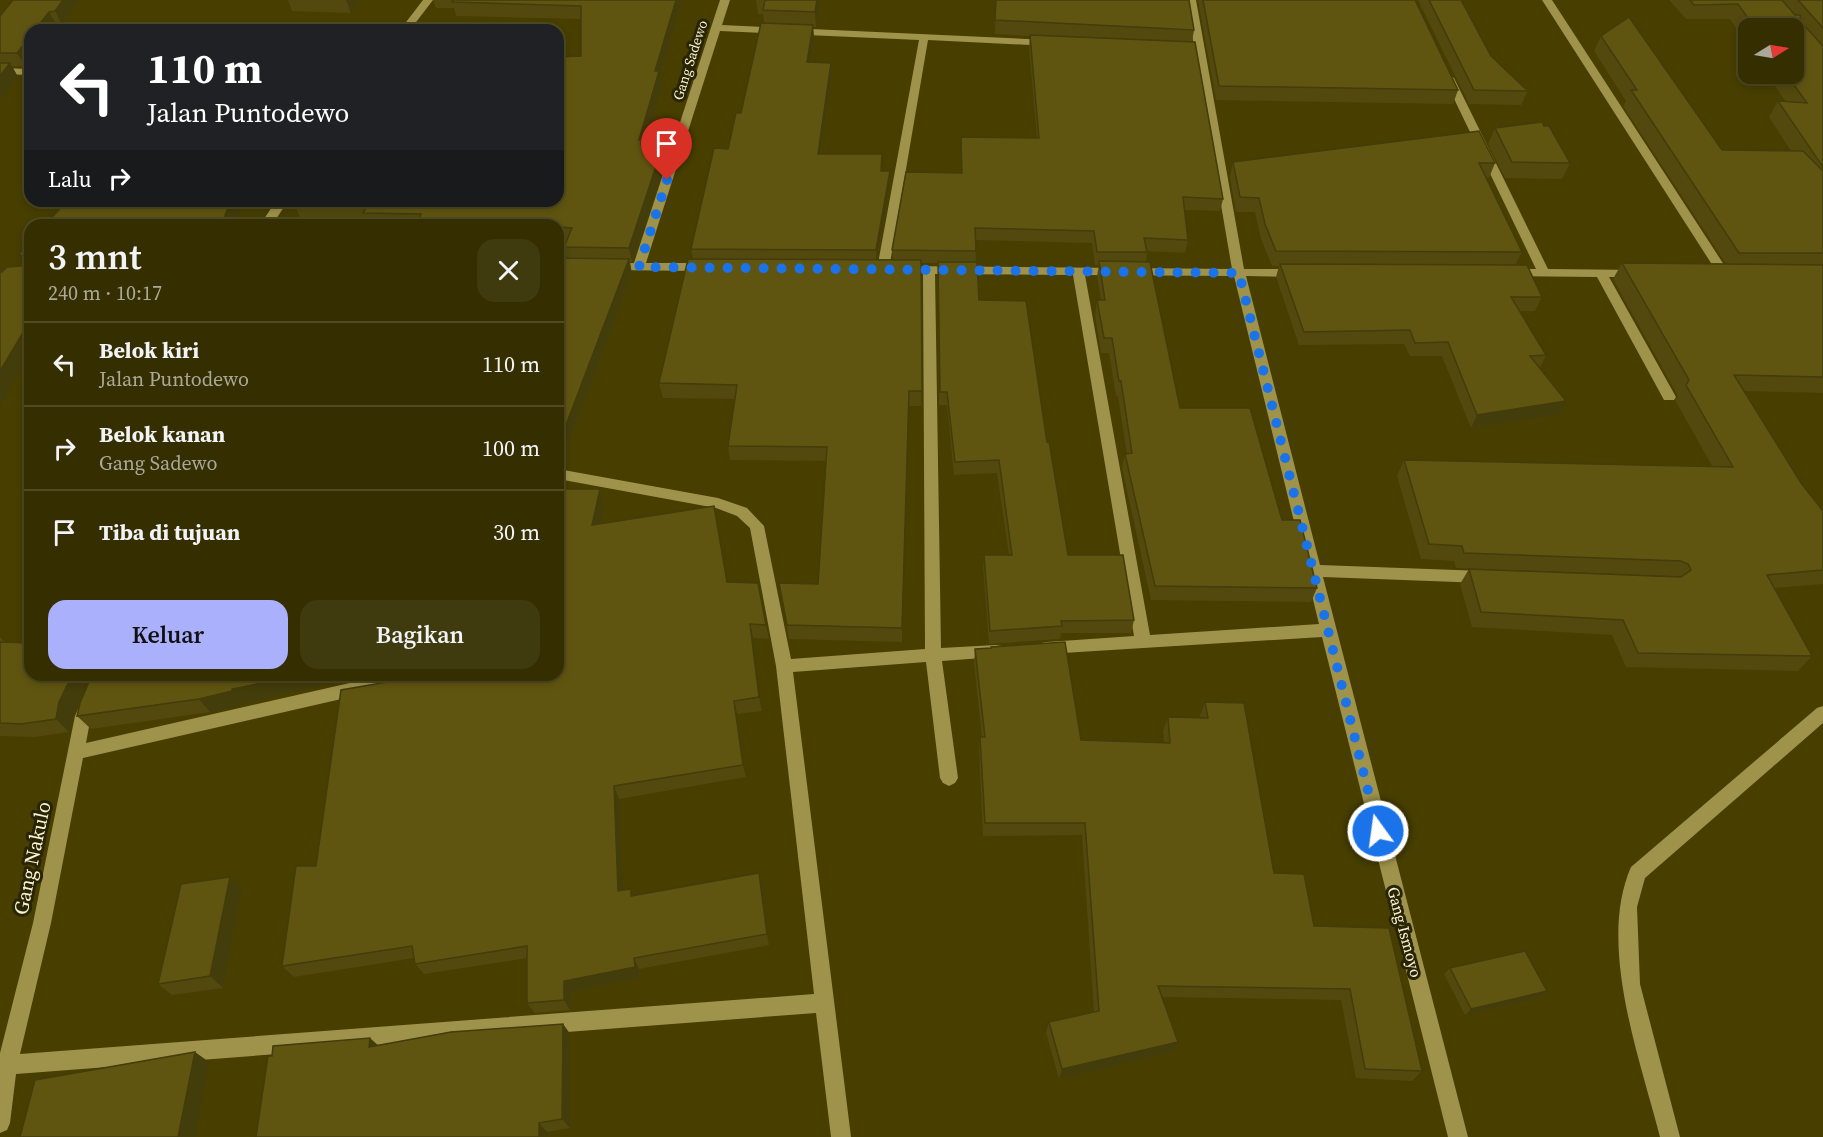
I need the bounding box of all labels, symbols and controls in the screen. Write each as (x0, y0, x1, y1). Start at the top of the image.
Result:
street label: Gang Sadewo (668, 17, 712, 103)
north arrow (1738, 18, 1804, 84)
map controls (1738, 18, 1804, 84)
text: 110 m (147, 39, 262, 97)
icon: left (48, 48, 126, 126)
text: Jalan Puntodewo (147, 94, 349, 131)
pin (641, 118, 692, 180)
icon: arrive (650, 127, 683, 160)
icon: right (103, 162, 136, 195)
text: Lalu (48, 164, 91, 194)
text: 3 mnt (48, 232, 141, 281)
button: close (477, 239, 540, 302)
text: 240 m · 10:17 (48, 279, 162, 307)
text: Belok kiri (99, 335, 199, 365)
icon: left (48, 348, 81, 381)
text: 110 m (482, 349, 540, 379)
text: Jalan Puntodewo (99, 365, 249, 393)
text: Belok kanan (99, 419, 225, 449)
icon: right (48, 432, 81, 465)
text: 100 m (482, 433, 540, 463)
text: Gang Sadewo (99, 449, 217, 477)
icon: arrive (48, 516, 81, 549)
text: Tiba di tujuan (99, 517, 240, 547)
text: 30 m (493, 517, 540, 547)
button: Keluar (48, 600, 288, 669)
button: Bagikan (300, 600, 540, 669)
street label: Gang Nakulo (6, 799, 58, 917)
position arrow (1346, 799, 1410, 863)
street label: Gang Ismoyo (1382, 884, 1428, 980)

